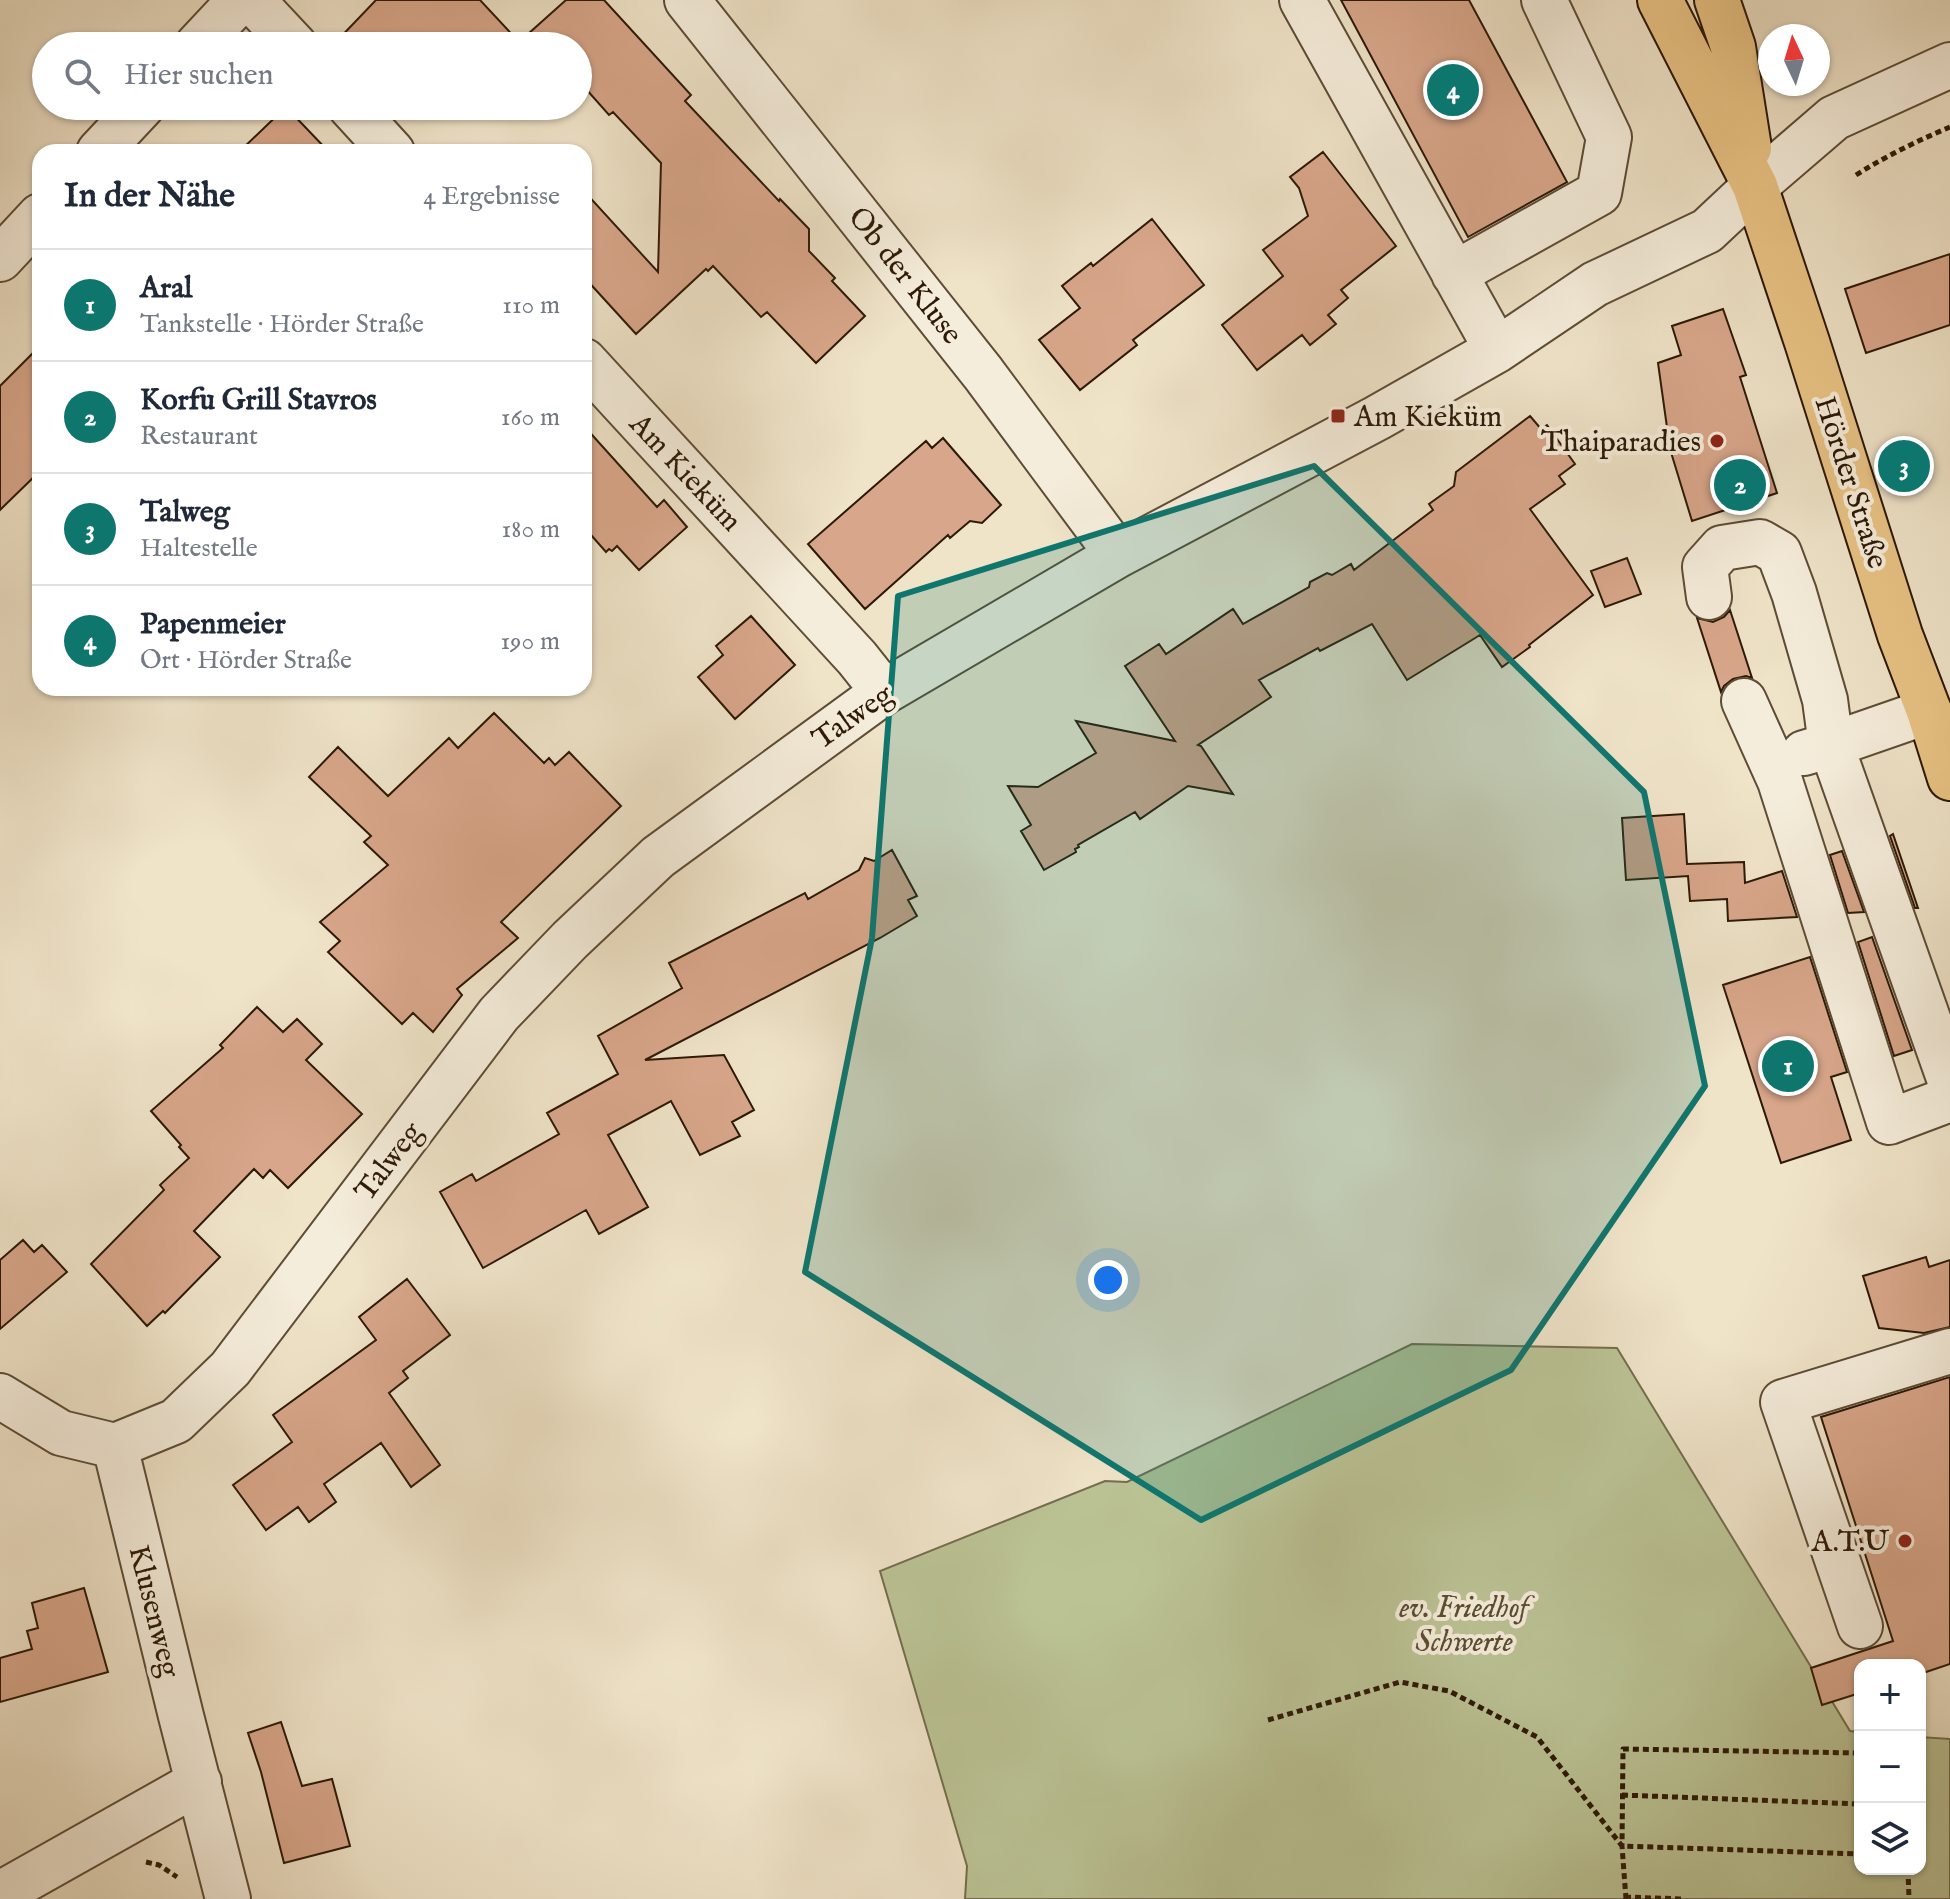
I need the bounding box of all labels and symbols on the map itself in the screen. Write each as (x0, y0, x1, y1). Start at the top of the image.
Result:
north arrow (1758, 24, 1830, 96)
pin: 4 (1427, 60, 1479, 120)
street label: Ob der Kluse (839, 200, 970, 353)
street label: Hörder Straße (1804, 392, 1896, 573)
place label: Am Kieküm (1353, 399, 1502, 437)
street label: Am Kieküm (619, 406, 749, 540)
marker: Am Kieküm (1329, 407, 1347, 425)
place label: Thaiparadies (1541, 424, 1701, 462)
marker: Thaiparadies (1708, 432, 1726, 450)
pin: 3 (1878, 436, 1930, 496)
pin: 2 (1714, 455, 1766, 515)
street label: Talweg (805, 676, 901, 759)
pin: 1 (1762, 1036, 1814, 1096)
street label: Talweg (347, 1114, 432, 1209)
your location (1088, 1260, 1128, 1300)
place label: A.T.U (1811, 1524, 1890, 1562)
marker: A.T.U (1896, 1532, 1914, 1550)
street label: Klusenweg (118, 1541, 188, 1682)
park label: ev. Friedhof Schwerte (1398, 1590, 1536, 1662)

